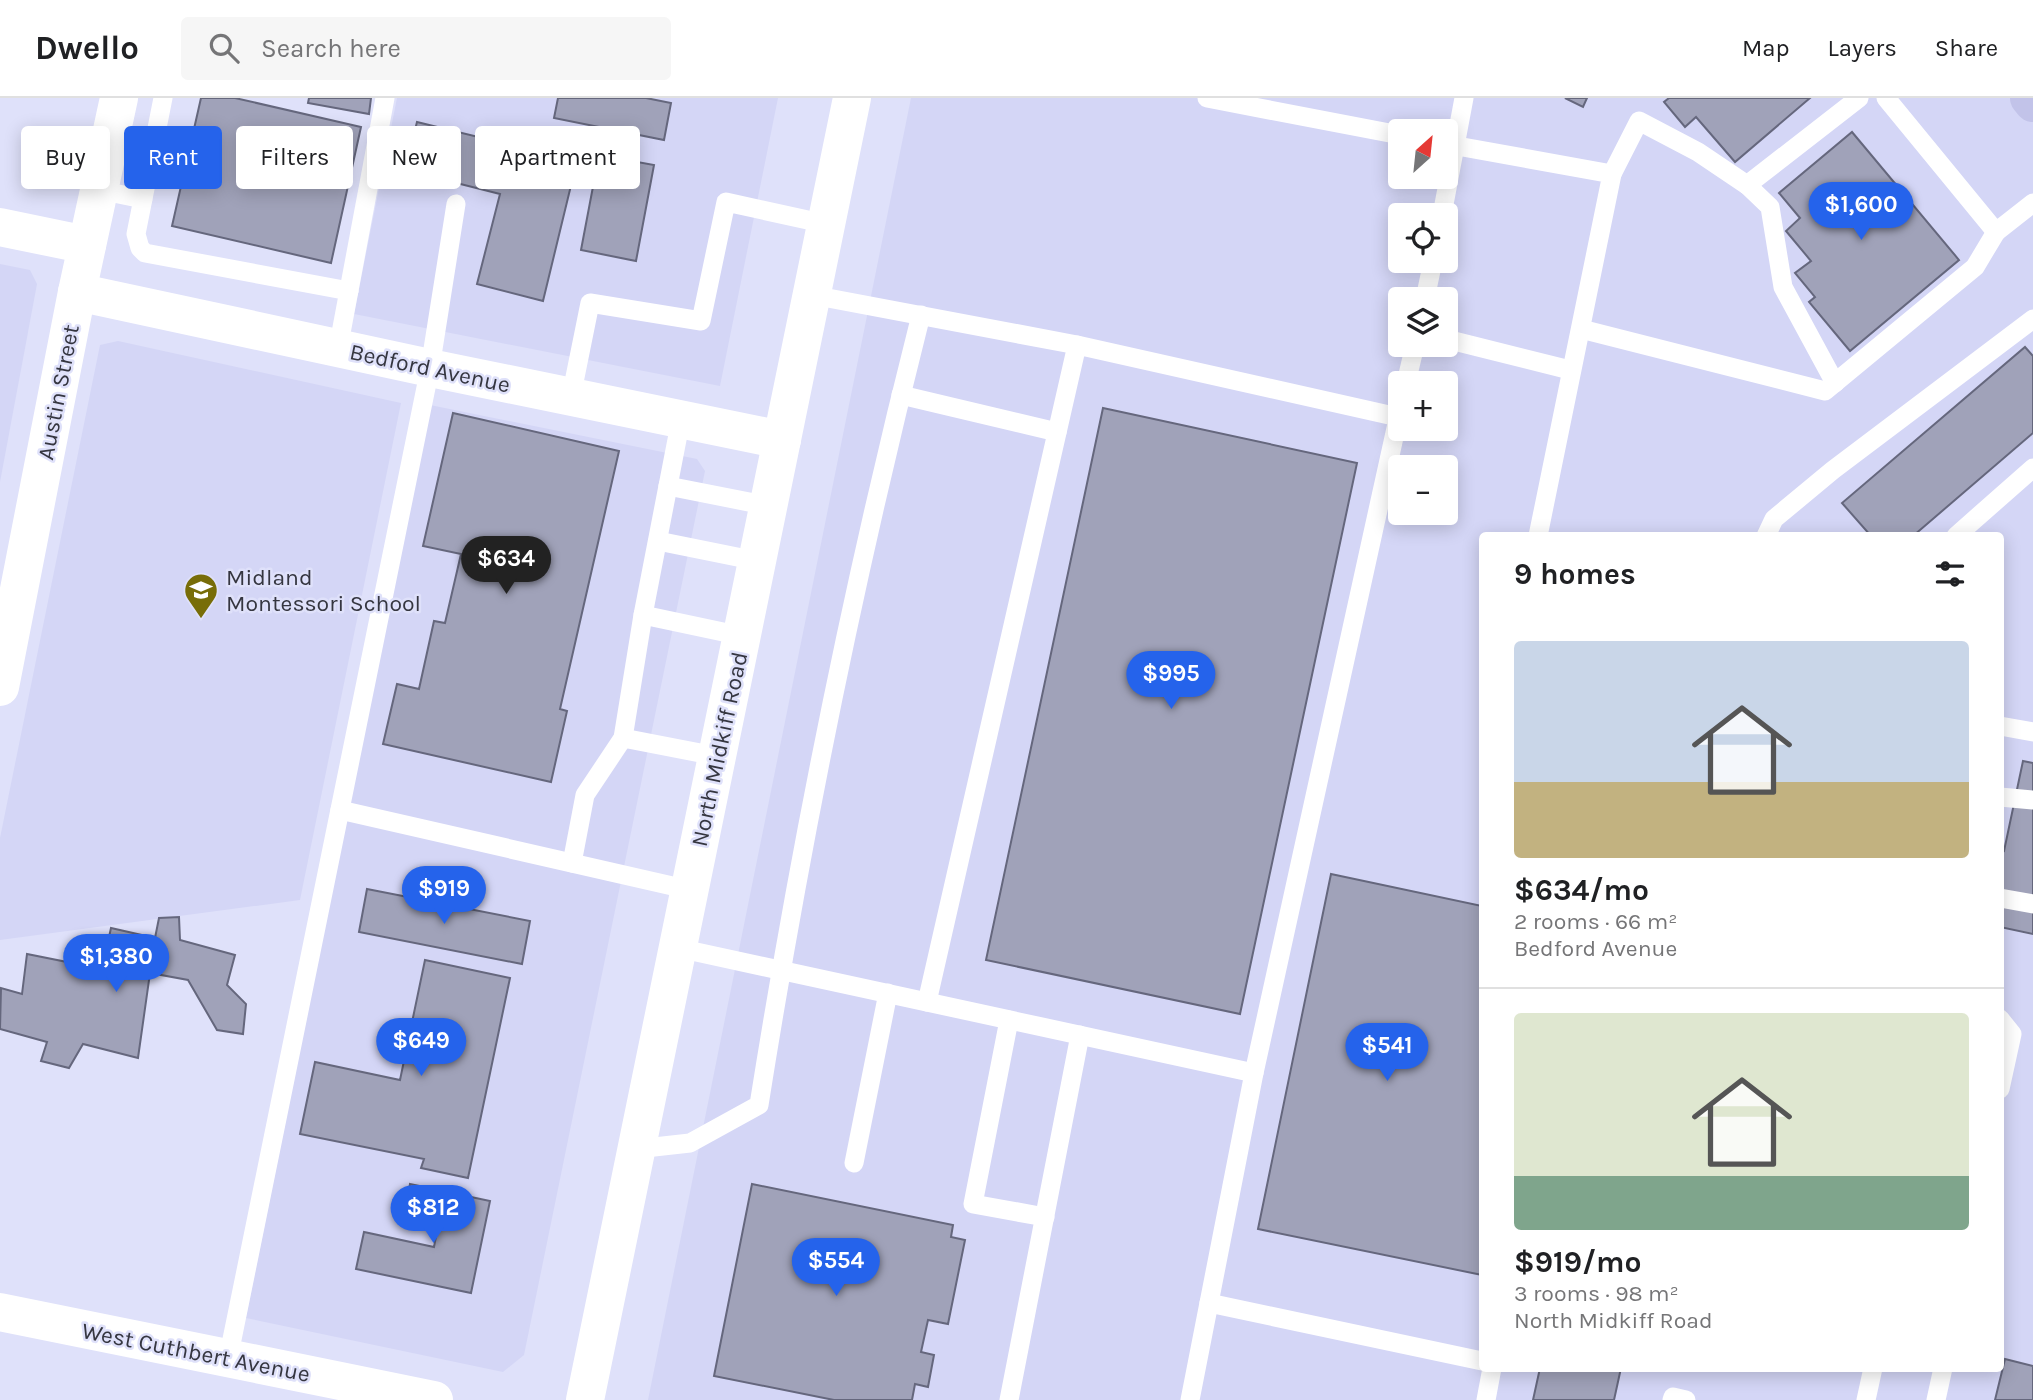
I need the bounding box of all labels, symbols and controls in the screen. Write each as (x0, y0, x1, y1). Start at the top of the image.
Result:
search box (181, 17, 671, 80)
text: Dwello (35, 29, 139, 67)
icon: search (205, 29, 243, 67)
text: Search here (261, 33, 401, 64)
text: Map (1742, 34, 1790, 62)
text: Layers (1828, 34, 1897, 62)
text: Share (1935, 34, 1998, 62)
north arrow (1388, 119, 1458, 189)
map controls (1388, 119, 1458, 525)
chip: Buy (21, 126, 110, 189)
chip: Rent (124, 126, 222, 189)
chip: Filters (236, 126, 353, 189)
chip: New (367, 126, 461, 189)
chip: Apartment (475, 126, 640, 189)
pin: $1,600 (1804, 183, 1918, 242)
text: $1,600 (1825, 191, 1897, 218)
button: locate (1388, 203, 1458, 273)
button: layers (1388, 287, 1458, 357)
street label: Austin Street (32, 322, 85, 462)
street label: Bedford Avenue (347, 338, 513, 399)
button: + (1388, 371, 1458, 441)
button: − (1388, 455, 1458, 525)
pin: $634 (465, 536, 547, 596)
text: $634 (477, 545, 535, 572)
icon: filters (1931, 555, 1969, 593)
text: 9 homes (1514, 556, 1636, 592)
place label: Midland Montessori School (226, 564, 421, 617)
school or university icon: Midland Montessori School (182, 571, 220, 620)
street label: North Midkiff Road (686, 649, 753, 849)
pin: $995 (1130, 652, 1212, 711)
text: $995 (1142, 660, 1200, 687)
icon: home (1679, 687, 1805, 813)
pin: $919 (403, 866, 485, 926)
text: $634/mo (1514, 872, 1649, 908)
text: $919 (418, 875, 470, 902)
text: 2 rooms · 66 m² (1514, 908, 1677, 935)
pin: $1,380 (59, 934, 173, 994)
text: Bedford Avenue (1514, 935, 1677, 962)
text: $1,380 (79, 943, 153, 970)
pin: $649 (380, 1018, 462, 1078)
pin: $541 (1346, 1024, 1428, 1083)
text: $649 (392, 1027, 450, 1054)
text: $541 (1361, 1032, 1413, 1059)
icon: home (1679, 1059, 1805, 1185)
pin: $812 (392, 1186, 474, 1245)
text: $812 (407, 1194, 459, 1221)
pin: $554 (795, 1238, 877, 1298)
text: $919/mo (1514, 1244, 1642, 1280)
text: $554 (808, 1247, 864, 1274)
text: 3 rooms · 98 m² (1514, 1280, 1679, 1307)
text: North Midkiff Road (1514, 1307, 1713, 1334)
street label: West Cuthbert Avenue (79, 1317, 312, 1388)

